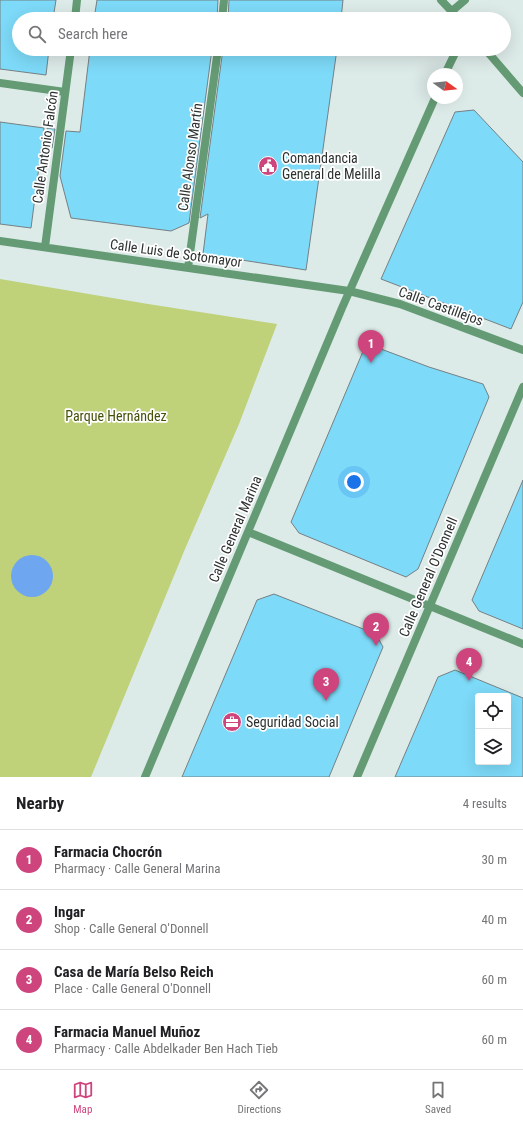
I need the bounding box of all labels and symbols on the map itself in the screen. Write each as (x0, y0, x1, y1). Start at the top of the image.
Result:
north arrow (427, 68, 463, 104)
street label: Calle Antonio Falcón (29, 90, 61, 204)
street label: Calle Alonso Martín (175, 102, 205, 212)
place label: Comandancia General de Melilla (282, 150, 381, 182)
public building icon: Comandancia General de Melilla (257, 155, 279, 177)
street label: Calle Luis de Sotomayor (109, 236, 243, 270)
street label: Calle Castillejos (397, 283, 485, 329)
pin: 1 (358, 330, 384, 363)
park label: Parque Hernández (65, 408, 167, 424)
your location (344, 472, 364, 492)
street label: Calle General Marina (205, 473, 265, 585)
street label: Calle General O'Donnell (396, 515, 460, 639)
pin: 2 (363, 613, 389, 646)
pin: 4 (456, 648, 482, 681)
pin: 3 (313, 668, 339, 701)
office icon: Seguridad Social (221, 711, 243, 733)
place label: Seguridad Social (246, 714, 339, 730)

